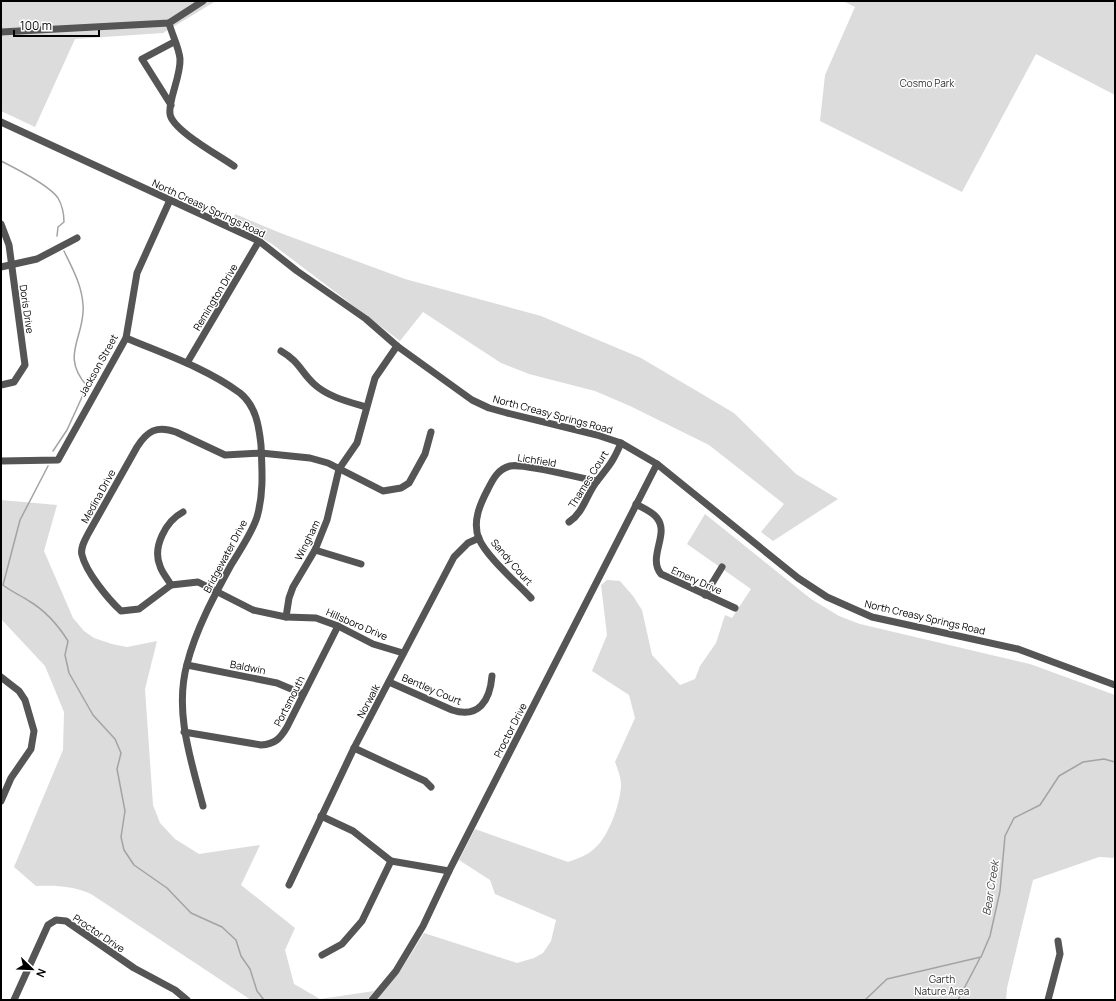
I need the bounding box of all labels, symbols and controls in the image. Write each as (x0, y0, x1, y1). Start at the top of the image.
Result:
scale bar (14, 12, 99, 38)
text: 100 m (20, 17, 52, 34)
park label: Cosmo Park (900, 76, 955, 90)
street label: North Creasy Springs Road (150, 176, 268, 240)
street label: Remington Drive (190, 261, 241, 333)
street label: Doris Drive (17, 284, 37, 334)
street label: Jackson Street (75, 331, 121, 399)
street label: North Creasy Springs Road (492, 391, 614, 437)
street label: Thames Court (565, 447, 611, 511)
street label: Lichfield (517, 450, 557, 470)
street label: Medina Drive (77, 467, 119, 525)
street label: Bridgewater Drive (200, 517, 250, 595)
street label: Wingham (291, 517, 323, 563)
street label: Sandy Court (488, 536, 536, 588)
street label: Emery Drive (669, 563, 725, 597)
street label: North Creasy Springs Road (863, 596, 987, 638)
street label: Hillsboro Drive (324, 605, 390, 643)
street label: Baldwin (229, 657, 267, 677)
street label: Bentley Court (400, 670, 464, 708)
street label: Portsmouth (270, 673, 308, 729)
street label: Norwalk (353, 681, 383, 720)
street label: Proctor Drive (490, 700, 530, 760)
water label: Bear Creek (978, 858, 1002, 917)
street label: Proctor Drive (70, 911, 128, 956)
north arrow (12, 949, 52, 989)
text: N (33, 967, 50, 980)
park label: Garth Nature Area (915, 972, 969, 998)

